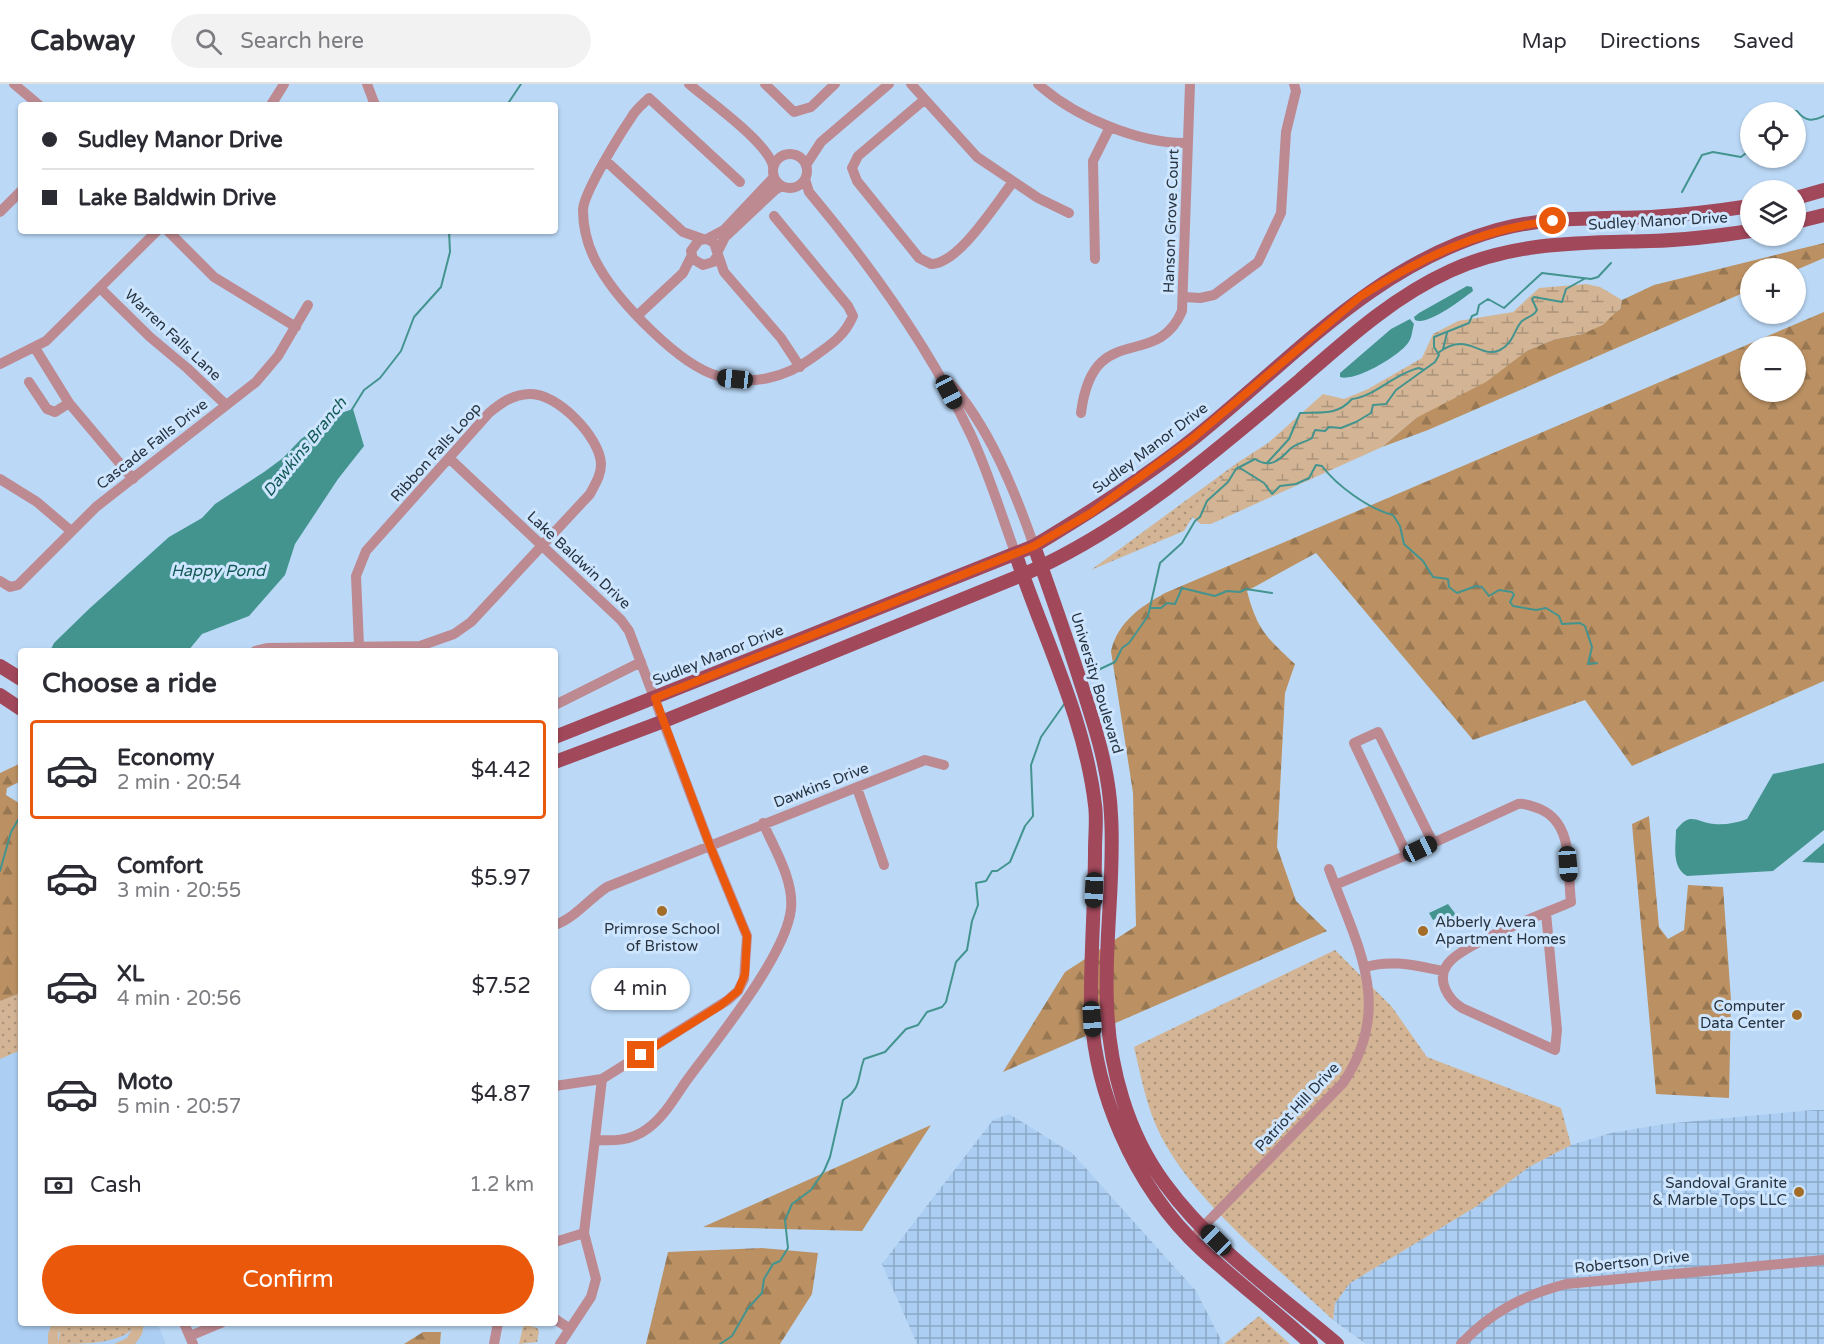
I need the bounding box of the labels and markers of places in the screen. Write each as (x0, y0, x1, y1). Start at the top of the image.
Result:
marker: Primrose School of Bristow (655, 904, 669, 918)
place label: Abberly Avera Apartment Homes (1435, 913, 1566, 948)
place label: Primrose School of Bristow (604, 920, 720, 955)
marker: Abberly Avera Apartment Homes (1416, 924, 1430, 938)
place label: Computer Data Center (1700, 997, 1785, 1032)
marker: Computer Data Center (1790, 1008, 1804, 1022)
place label: Sandoval Granite & Marble Tops LLC (1652, 1174, 1787, 1209)
marker: Sandoval Granite & Marble Tops LLC (1792, 1185, 1806, 1199)

